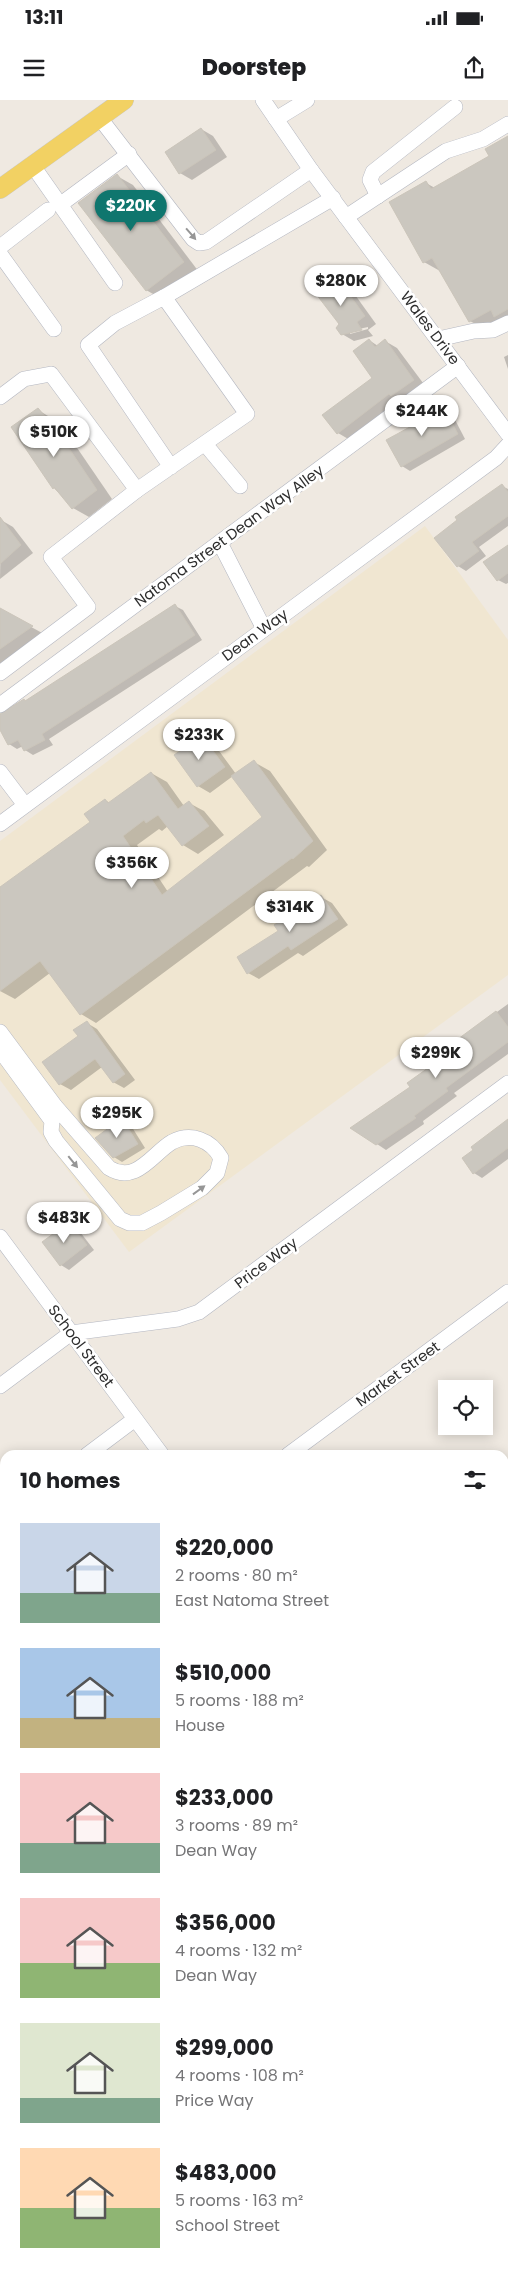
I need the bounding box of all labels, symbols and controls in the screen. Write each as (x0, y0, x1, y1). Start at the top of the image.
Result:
text: 13:11 (25, 4, 63, 31)
text: Doorstep (202, 52, 306, 83)
icon: menu (20, 54, 48, 82)
icon: share (460, 54, 488, 82)
pin: $220K (96, 190, 166, 232)
text: $220K (106, 194, 156, 217)
one-way arrow (185, 228, 196, 241)
pin: $280K (306, 264, 376, 307)
text: $280K (315, 269, 367, 292)
street label: Wales Drive (396, 287, 465, 369)
pin: $244K (387, 394, 457, 437)
text: $244K (396, 399, 448, 422)
pin: $510K (19, 416, 89, 458)
text: $510K (30, 420, 78, 443)
street label: Natoma Street Dean Way Alley (130, 459, 328, 612)
street label: Dean Way (217, 603, 292, 666)
pin: $233K (164, 718, 234, 761)
text: $233K (174, 723, 224, 746)
pin: $356K (97, 846, 167, 889)
text: $356K (106, 851, 158, 874)
pin: $314K (255, 890, 325, 933)
text: $314K (266, 895, 314, 918)
pin: $299K (401, 1036, 471, 1079)
text: $299K (411, 1041, 461, 1064)
pin: $295K (82, 1096, 152, 1139)
text: $295K (91, 1101, 143, 1124)
one-way arrow (68, 1155, 79, 1168)
one-way arrow (192, 1184, 205, 1195)
pin: $483K (29, 1202, 99, 1244)
text: $483K (38, 1206, 90, 1229)
street label: Price Way (230, 1232, 302, 1293)
street label: School Street (43, 1300, 119, 1391)
street label: Market Street (351, 1336, 444, 1411)
map controls (438, 1380, 493, 1435)
button: locate (438, 1380, 493, 1435)
text: 10 homes (20, 1466, 120, 1495)
icon: filters (461, 1466, 489, 1494)
text: $220,000 (175, 1533, 274, 1562)
icon: home (60, 1543, 120, 1603)
text: 2 rooms · 80 m² (175, 1564, 298, 1587)
text: East Natoma Street (175, 1589, 329, 1612)
text: $510,000 (175, 1658, 271, 1687)
icon: home (60, 1668, 120, 1728)
text: 5 rooms · 188 m² (175, 1689, 304, 1712)
text: House (175, 1714, 225, 1737)
text: $233,000 (175, 1783, 273, 1812)
icon: home (60, 1793, 120, 1853)
text: 3 rooms · 89 m² (175, 1814, 298, 1837)
text: Dean Way (175, 1839, 257, 1862)
text: $356,000 (175, 1908, 276, 1937)
icon: home (60, 1918, 120, 1978)
text: 4 rooms · 132 m² (175, 1939, 302, 1962)
text: Dean Way (175, 1964, 257, 1987)
text: $299,000 (175, 2033, 274, 2062)
icon: home (60, 2043, 120, 2103)
text: 4 rooms · 108 m² (175, 2064, 304, 2087)
text: Price Way (175, 2089, 254, 2112)
text: $483,000 (175, 2158, 276, 2187)
icon: home (60, 2168, 120, 2228)
text: 5 rooms · 163 m² (175, 2189, 303, 2212)
text: School Street (175, 2214, 280, 2237)

